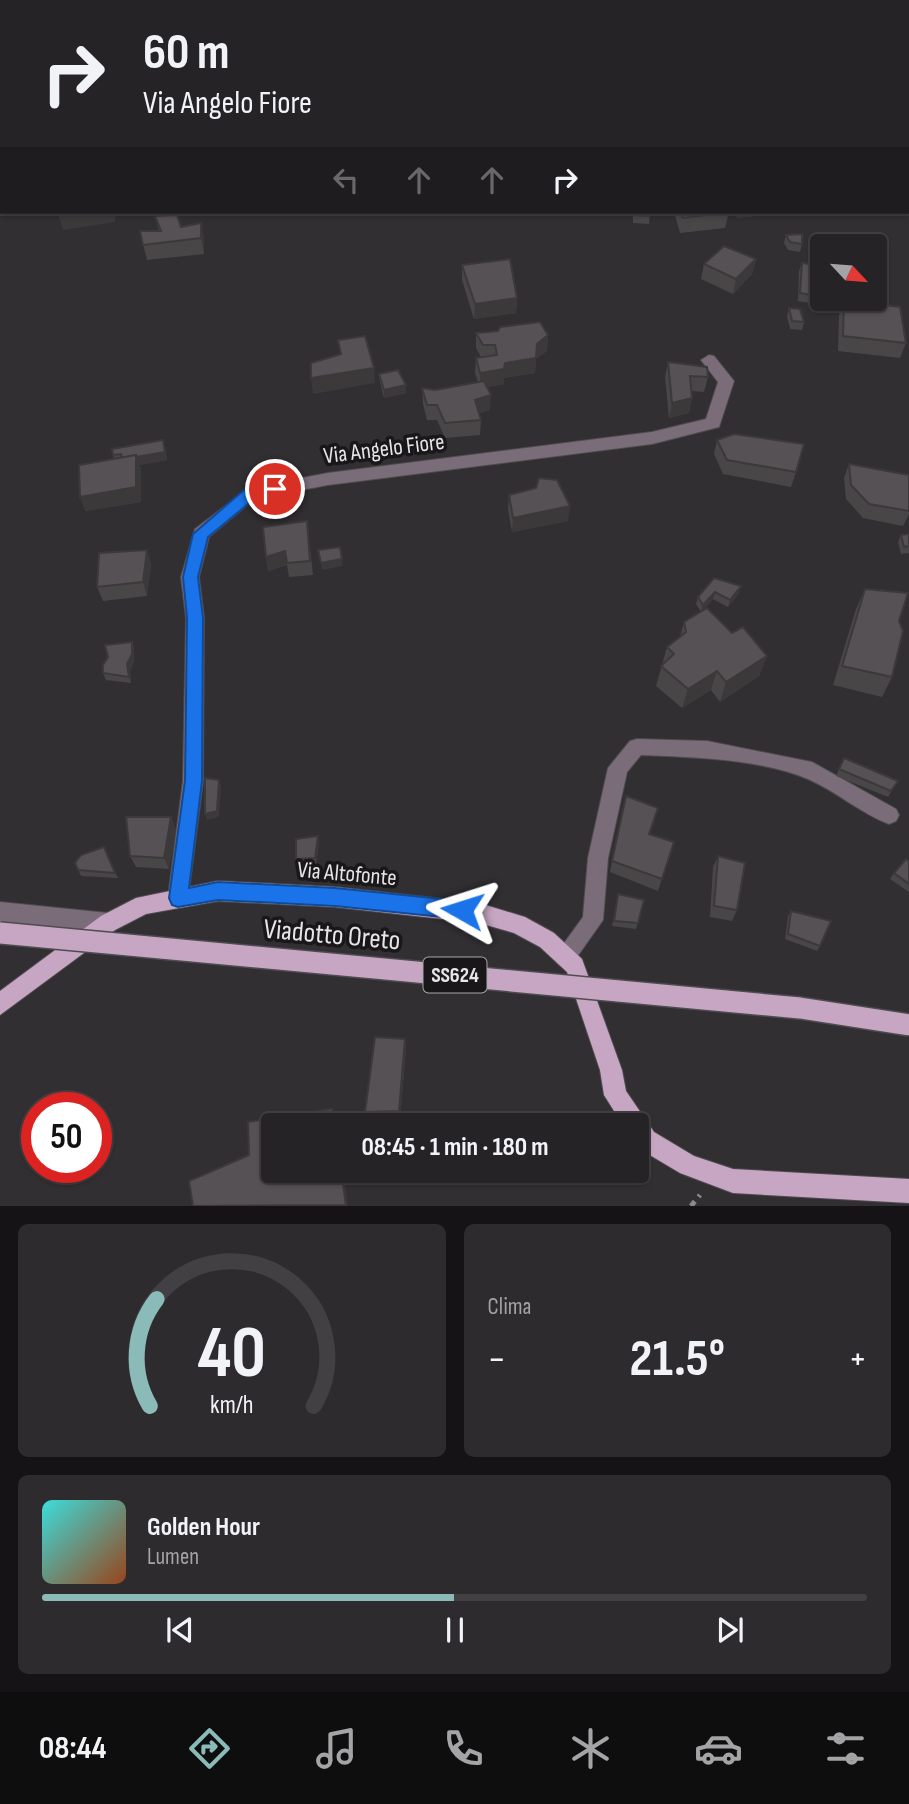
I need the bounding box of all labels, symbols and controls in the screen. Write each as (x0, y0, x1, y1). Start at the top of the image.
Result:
text: 60 m (143, 24, 230, 83)
icon: right (28, 28, 119, 119)
text: Via Angelo Fiore (143, 84, 312, 123)
icon: left (327, 161, 365, 199)
icon: ahead (400, 161, 438, 199)
icon: ahead (473, 161, 511, 199)
icon: right (546, 161, 584, 199)
north arrow (810, 234, 887, 312)
map controls (810, 234, 887, 311)
street label: Via Angelo Fiore (322, 428, 446, 470)
pin (245, 459, 305, 519)
icon: arrive (256, 470, 294, 508)
street label: Via Altofonte (296, 856, 398, 892)
position arrow (425, 873, 499, 947)
street label: Viadotto Oreto (262, 913, 402, 957)
road number: SS624 (424, 958, 486, 992)
speed limit sign: 50 (21, 1092, 112, 1183)
text: 08:45 · 1 min · 180 m (361, 1132, 549, 1163)
text: Clima (488, 1293, 531, 1321)
text: 40 (197, 1311, 266, 1399)
text: 21.5° (630, 1328, 725, 1391)
text: − (488, 1337, 506, 1382)
text: + (848, 1337, 867, 1382)
text: km/h (210, 1390, 253, 1421)
text: Golden Hour (147, 1512, 260, 1543)
text: Lumen (147, 1543, 199, 1571)
icon: previous (161, 1611, 199, 1649)
icon: pause (436, 1611, 474, 1649)
icon: next (711, 1611, 749, 1649)
icon: directions (185, 1724, 234, 1773)
icon: music (312, 1724, 361, 1773)
icon: phone (439, 1724, 488, 1773)
icon: climate (566, 1724, 615, 1773)
icon: car (694, 1724, 743, 1773)
icon: filters (821, 1724, 870, 1773)
text: 08:44 (39, 1729, 106, 1768)

